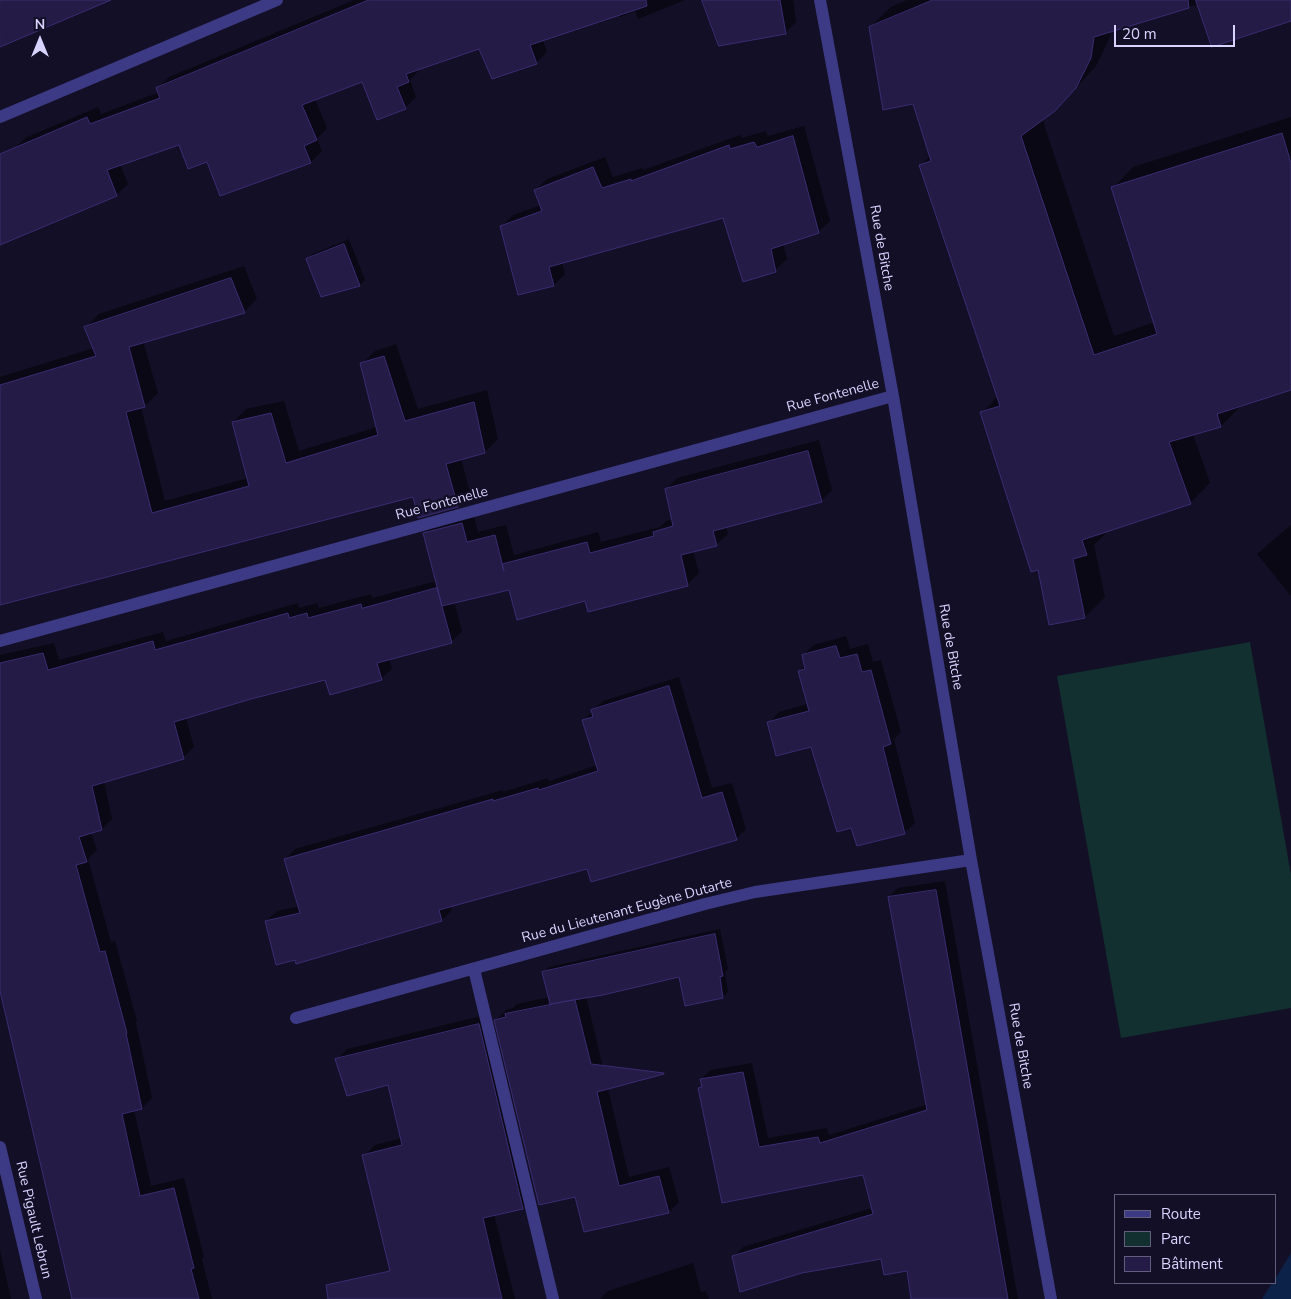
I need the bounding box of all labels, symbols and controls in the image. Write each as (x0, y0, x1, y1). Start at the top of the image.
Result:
north arrow (15, 15, 65, 65)
text: N (35, 15, 45, 34)
scale bar (1116, 15, 1237, 47)
text: 20 m (1122, 24, 1157, 44)
street label: Rue de Bitche (865, 204, 897, 292)
street label: Rue Fontenelle (785, 376, 881, 416)
street label: Rue Fontenelle (394, 484, 490, 524)
street label: Rue de Bitche (934, 603, 966, 691)
street label: Rue du Lieutenant Eugène Dutarte (520, 875, 734, 947)
street label: Rue de Bitche (1004, 1002, 1036, 1090)
street label: Rue Pigault Lebrun (11, 1159, 55, 1281)
legend (1114, 1194, 1276, 1284)
text: Route (1161, 1204, 1201, 1224)
text: Parc (1161, 1229, 1190, 1249)
text: Bâtiment (1161, 1254, 1222, 1274)

